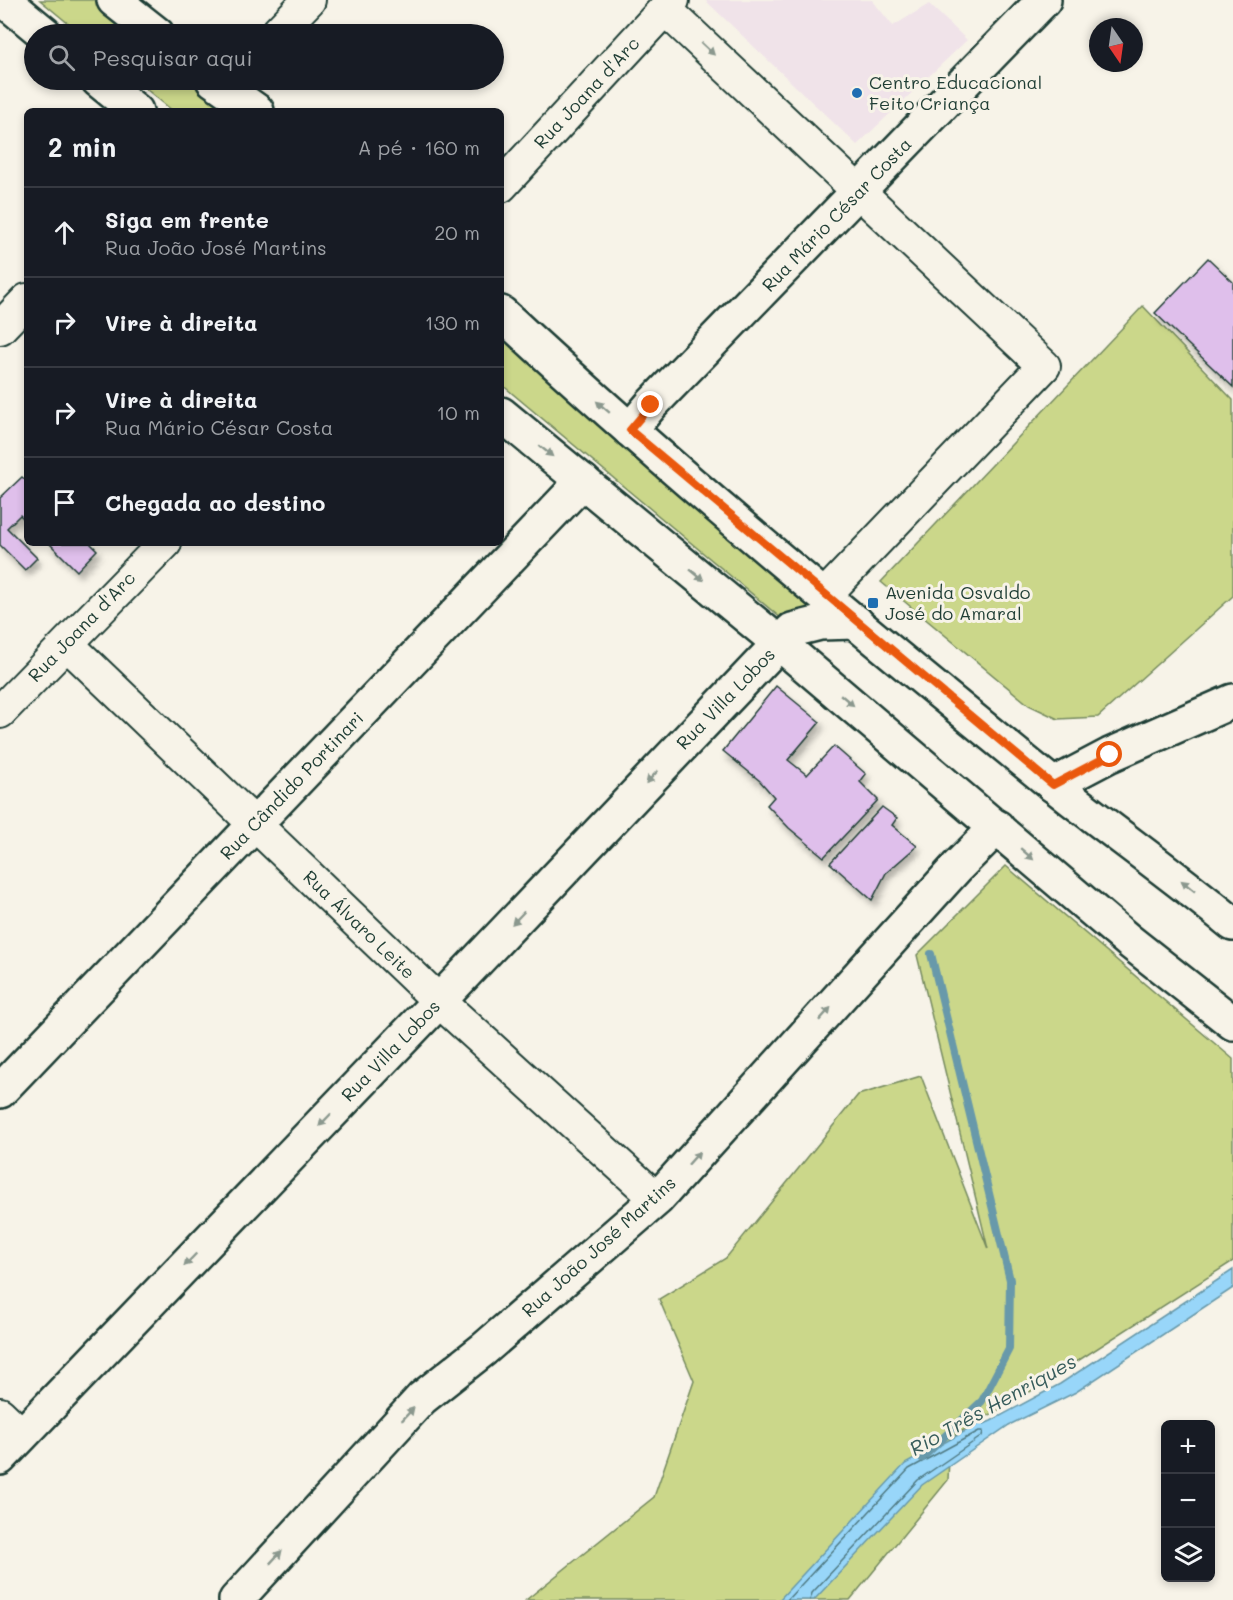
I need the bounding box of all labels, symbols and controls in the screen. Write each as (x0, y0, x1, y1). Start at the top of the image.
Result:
north arrow (1089, 18, 1143, 72)
search box (24, 24, 504, 90)
street label: Rua Joana d'Arc (528, 31, 644, 153)
icon: search (45, 41, 78, 74)
one-way arrow (700, 42, 715, 55)
text: Pesquisar aqui (93, 43, 253, 72)
place label: Centro Educacional Feito Criança (869, 70, 1042, 115)
marker: Centro Educacional Feito Criança (850, 86, 864, 100)
text: 2 min (48, 130, 116, 164)
street label: Rua Mário César Costa (756, 132, 916, 297)
text: A pé · 160 m (358, 134, 480, 160)
text: Siga em frente (105, 205, 269, 234)
icon: ahead (48, 216, 81, 249)
text: 20 m (434, 219, 480, 245)
text: Rua João José Martins (105, 234, 327, 260)
icon: right (48, 306, 81, 339)
text: Vire à direita (105, 308, 258, 337)
text: 130 m (425, 309, 480, 335)
text: Vire à direita (105, 385, 258, 414)
route end (637, 391, 663, 417)
icon: right (48, 396, 81, 429)
text: 10 m (436, 399, 480, 425)
one-way arrow (595, 401, 611, 414)
text: Rua Mário César Costa (105, 414, 333, 440)
one-way arrow (538, 445, 554, 458)
icon: arrive (48, 486, 81, 519)
text: Chegada ao destino (105, 488, 325, 517)
street label: Rua Joana d'Arc (22, 566, 140, 687)
one-way arrow (689, 569, 705, 582)
place label: Avenida Osvaldo José do Amaral (885, 580, 1031, 625)
marker: Avenida Osvaldo José do Amaral (866, 596, 880, 610)
street label: Rua Villa Lobos (671, 642, 780, 754)
one-way arrow (839, 693, 854, 706)
street label: Rua Cândido Portinari (214, 706, 368, 865)
route start (1096, 741, 1122, 767)
one-way arrow (645, 769, 659, 784)
one-way arrow (1019, 847, 1034, 860)
street label: Rua Álvaro Leite (299, 865, 421, 984)
one-way arrow (1180, 880, 1196, 893)
one-way arrow (512, 910, 525, 925)
street label: Rua Villa Lobos (336, 994, 445, 1106)
one-way arrow (818, 1006, 832, 1021)
one-way arrow (318, 1112, 332, 1127)
one-way arrow (687, 1151, 701, 1166)
street label: Rua João José Martins (516, 1171, 680, 1322)
one-way arrow (184, 1252, 197, 1267)
water label: Rio Três Henriques (904, 1347, 1081, 1461)
one-way arrow (401, 1406, 415, 1421)
map controls (1161, 1420, 1215, 1582)
button: + (1161, 1420, 1215, 1474)
button: − (1161, 1474, 1215, 1528)
button: layers (1161, 1528, 1215, 1582)
one-way arrow (269, 1550, 282, 1565)

